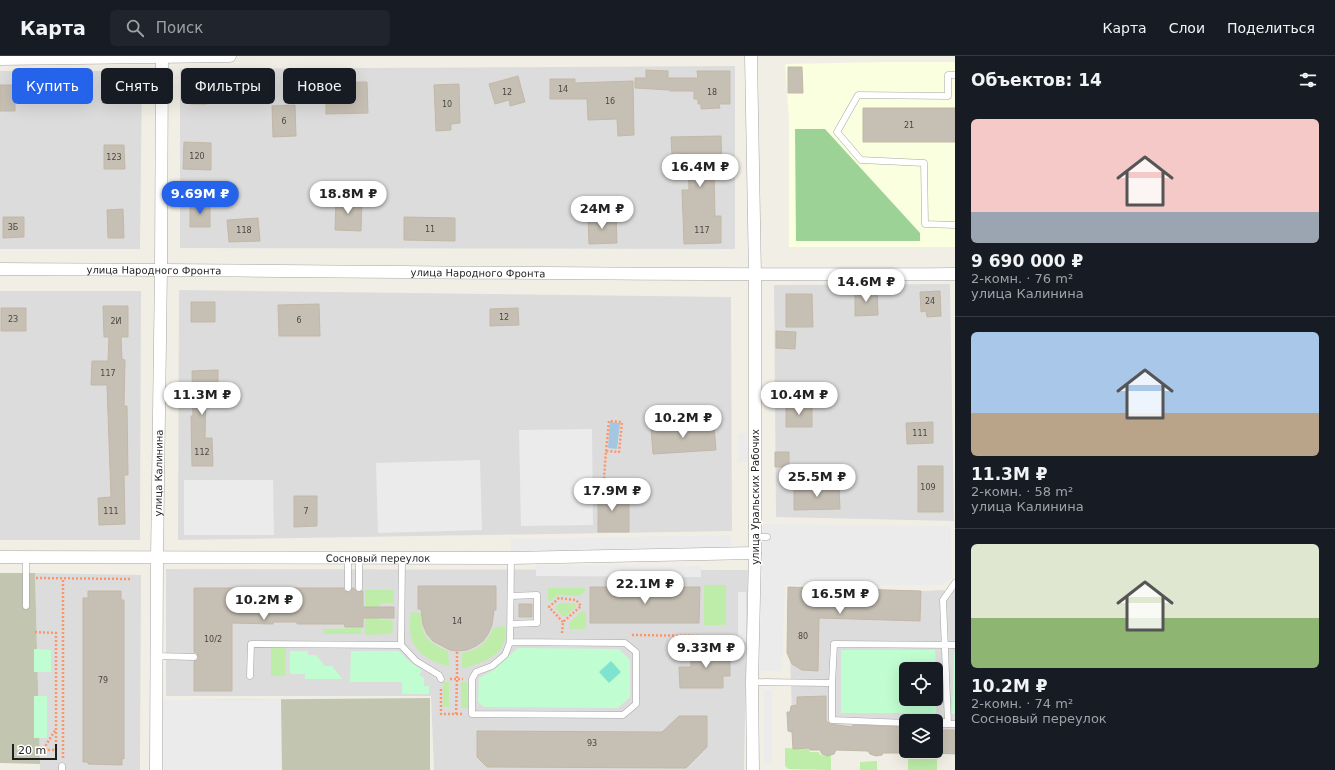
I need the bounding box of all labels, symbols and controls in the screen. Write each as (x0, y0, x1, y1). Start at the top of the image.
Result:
search box (110, 10, 390, 46)
text: Карта (20, 17, 86, 39)
icon: search (124, 17, 146, 39)
text: Поиск (156, 19, 203, 37)
text: Карта (1103, 20, 1147, 36)
text: Слои (1169, 20, 1205, 36)
text: Поделиться (1227, 20, 1315, 36)
chip: Купить (12, 68, 93, 104)
chip: Снять (101, 68, 173, 104)
chip: Фильтры (181, 68, 275, 104)
chip: Новое (283, 68, 356, 104)
icon: filters (1297, 69, 1319, 91)
text: Объектов: 14 (971, 70, 1102, 90)
house number: 14 (558, 85, 568, 94)
house number: 12 (502, 88, 512, 97)
house number: 18 (707, 88, 717, 97)
house number: 16 (605, 97, 615, 106)
house number: 10 (442, 100, 452, 109)
house number: 6 (281, 117, 287, 126)
house number: 21 (904, 121, 914, 130)
icon: home (1109, 145, 1181, 217)
house number: 120 (189, 152, 205, 161)
house number: 123 (106, 153, 122, 162)
pin: 16.4M ₽ (663, 154, 737, 188)
text: 16.4M ₽ (671, 159, 729, 174)
pin: 9.69M ₽ (163, 181, 237, 215)
pin: 18.8M ₽ (311, 181, 385, 215)
text: 9.69M ₽ (171, 186, 229, 201)
text: 18.8M ₽ (319, 186, 377, 201)
pin: 24M ₽ (574, 196, 630, 230)
text: 24M ₽ (580, 201, 624, 216)
house number: 3Б (8, 223, 18, 232)
house number: 11 (425, 225, 435, 234)
house number: 118 (236, 226, 252, 235)
house number: 117 (694, 226, 710, 235)
text: 9 690 000 ₽ (971, 251, 1083, 271)
street label: улица Народного Фронта (86, 264, 221, 276)
street label: улица Народного Фронта (410, 267, 545, 279)
pin: 14.6M ₽ (829, 269, 903, 303)
text: 2-комн. · 76 m² (971, 271, 1073, 286)
text: 14.6M ₽ (837, 274, 895, 289)
text: улица Калинина (971, 286, 1084, 301)
house number: 24 (925, 297, 935, 306)
house number: 12 (499, 313, 509, 322)
house number: 2З (8, 315, 18, 324)
house number: 6 (296, 316, 302, 325)
house number: 2И (110, 317, 122, 326)
icon: home (1109, 358, 1181, 430)
house number: 117 (100, 369, 116, 378)
pin: 11.3M ₽ (165, 382, 239, 416)
pin: 10.4M ₽ (762, 382, 836, 416)
text: 11.3M ₽ (173, 387, 231, 402)
text: 10.4M ₽ (770, 387, 828, 402)
pin: 10.2M ₽ (646, 405, 720, 439)
text: 10.2M ₽ (654, 410, 712, 425)
street label: улица Уральских Рабочих (750, 429, 761, 565)
house number: 111 (912, 429, 928, 438)
street label: улица Калинина (152, 430, 164, 517)
house number: 112 (194, 448, 210, 457)
pin: 25.5M ₽ (780, 464, 854, 498)
text: 11.3M ₽ (971, 464, 1048, 484)
text: 25.5M ₽ (788, 469, 846, 484)
pin: 17.9M ₽ (575, 478, 649, 512)
text: 17.9M ₽ (583, 483, 641, 498)
house number: 109 (920, 483, 936, 492)
text: 2-комн. · 58 m² (971, 484, 1073, 499)
text: улица Калинина (971, 499, 1084, 514)
house number: 111 (103, 507, 119, 516)
house number: 7 (303, 507, 309, 516)
street label: Сосновый переулок (326, 552, 430, 563)
icon: home (1109, 570, 1181, 642)
pin: 22.1M ₽ (608, 571, 682, 605)
text: 22.1M ₽ (616, 576, 674, 591)
pin: 16.5M ₽ (803, 581, 877, 615)
text: 16.5M ₽ (811, 586, 869, 601)
pin: 10.2M ₽ (227, 587, 301, 621)
text: 10.2M ₽ (235, 592, 293, 607)
house number: 14 (452, 617, 462, 626)
house number: 80 (798, 632, 808, 641)
house number: 10/2 (204, 635, 222, 644)
pin: 9.33M ₽ (669, 635, 743, 669)
text: 9.33M ₽ (677, 640, 735, 655)
map controls (899, 662, 943, 758)
button: locate (899, 662, 943, 706)
house number: 79 (98, 676, 108, 685)
text: 10.2M ₽ (971, 676, 1048, 696)
text: 2-комн. · 74 m² (971, 696, 1073, 711)
text: Сосновый переулок (971, 711, 1107, 726)
button: layers (899, 714, 943, 758)
house number: 93 (587, 739, 597, 748)
scale bar (12, 742, 57, 761)
text: 20 m (18, 744, 46, 757)

